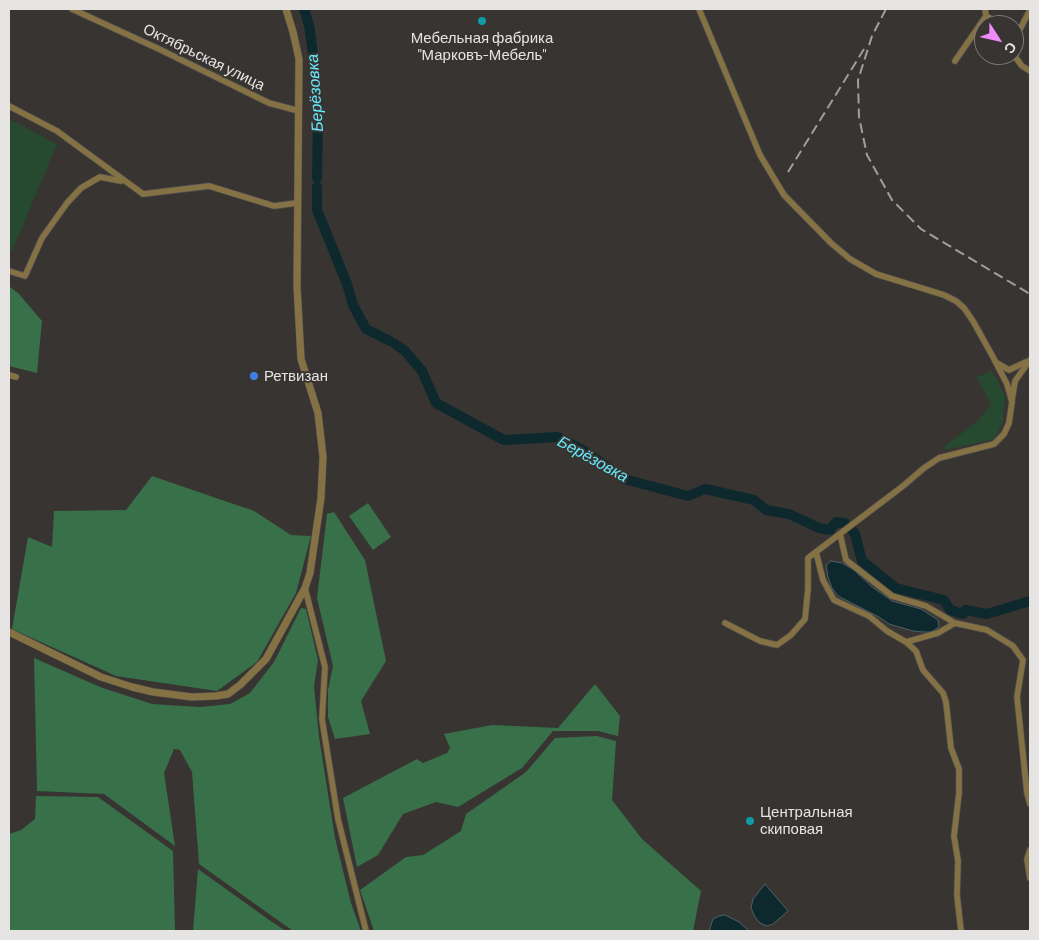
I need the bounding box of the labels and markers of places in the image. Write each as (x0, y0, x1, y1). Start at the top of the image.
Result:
marker: Мебельная фабрика "Марковъ-Мебель" (476, 15, 488, 27)
place label: Мебельная фабрика "Марковъ-Мебель" (411, 29, 553, 64)
place label: Ретвизан (264, 367, 328, 385)
marker: Ретвизан (248, 370, 260, 382)
place label: Центральная скиповая (760, 803, 853, 838)
marker: Центральная скиповая (744, 815, 756, 827)

